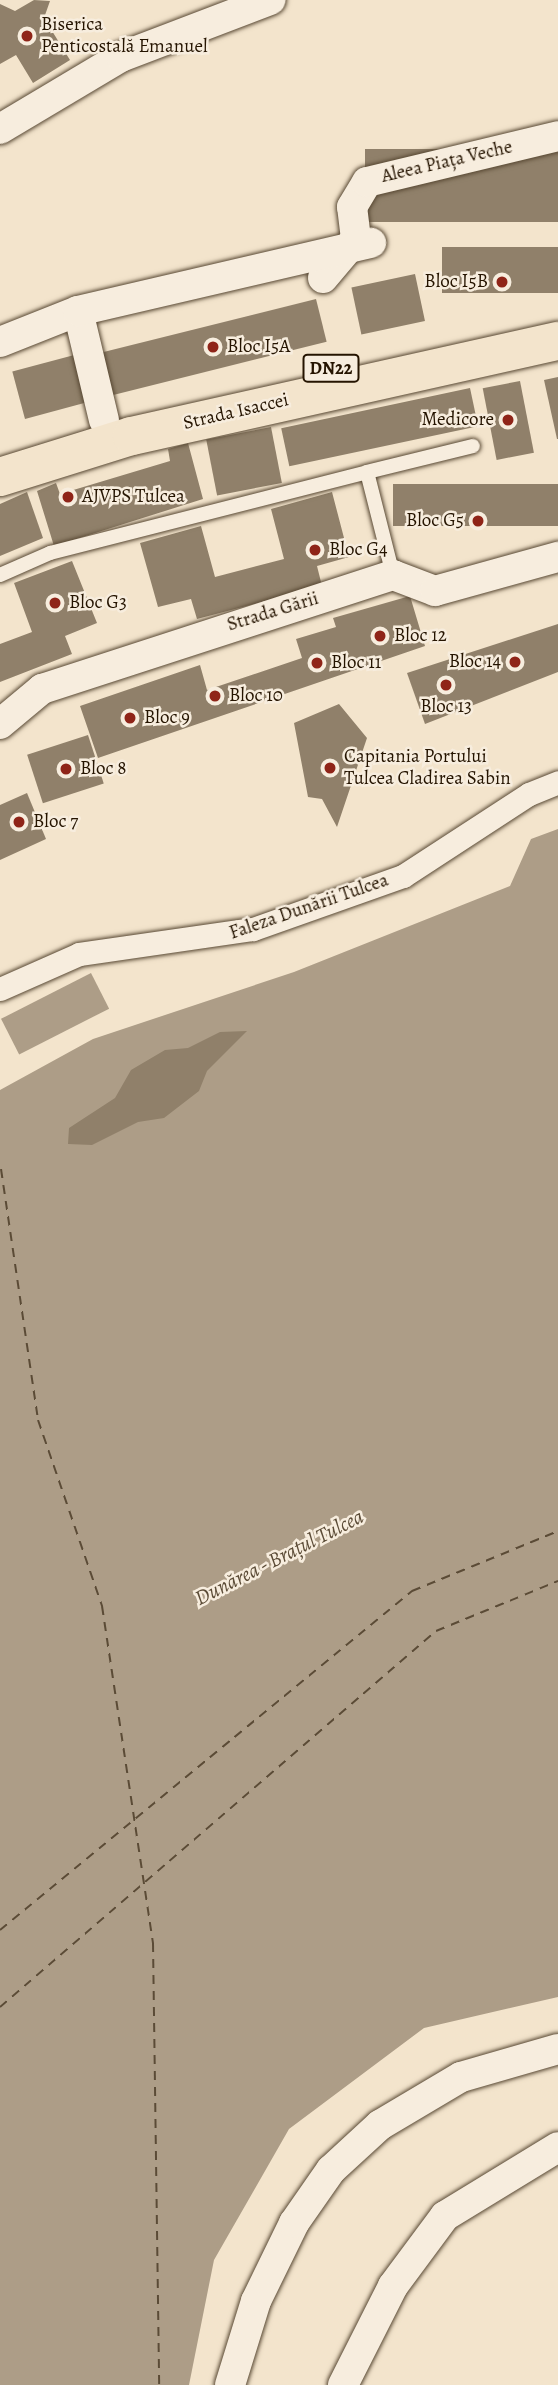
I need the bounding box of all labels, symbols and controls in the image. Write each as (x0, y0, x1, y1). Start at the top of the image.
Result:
place label: Biserica Penticostală Emanuel (41, 14, 208, 58)
marker: Biserica Penticostală Emanuel (19, 28, 35, 44)
street label: Aleea Piața Veche (379, 136, 515, 188)
place label: Bloc I5B (424, 271, 488, 293)
marker: Bloc I5B (494, 274, 510, 290)
place label: Bloc I5A (227, 336, 290, 358)
marker: Bloc I5A (205, 339, 221, 355)
road number: DN22 (301, 354, 361, 382)
street label: Strada Isaccei (181, 389, 291, 435)
place label: Medicore (421, 409, 494, 431)
marker: Medicore (500, 412, 516, 428)
place label: AJVPS Tulcea (82, 486, 185, 508)
marker: AJVPS Tulcea (60, 489, 76, 505)
place label: Bloc G5 (406, 510, 464, 532)
marker: Bloc G5 (470, 513, 486, 529)
place label: Bloc G4 (329, 539, 388, 561)
marker: Bloc G4 (307, 542, 323, 558)
street label: Strada Gării (225, 587, 321, 637)
place label: Bloc G3 (69, 592, 127, 614)
marker: Bloc G3 (47, 595, 63, 611)
place label: Bloc 12 (394, 625, 447, 647)
marker: Bloc 12 (372, 628, 388, 644)
place label: Bloc 14 (449, 651, 501, 673)
place label: Bloc 11 (331, 652, 381, 674)
marker: Bloc 14 (507, 654, 523, 670)
marker: Bloc 11 (309, 655, 325, 671)
marker: Bloc 13 (438, 677, 454, 693)
place label: Bloc 10 (229, 685, 283, 707)
marker: Bloc 10 (207, 688, 223, 704)
place label: Bloc 13 (420, 696, 472, 718)
place label: Bloc 9 (144, 707, 190, 729)
marker: Bloc 9 (122, 710, 138, 726)
place label: Capitania Portului Tulcea Cladirea Sabin (344, 746, 511, 790)
place label: Bloc 8 (80, 758, 126, 780)
marker: Capitania Portului Tulcea Cladirea Sabin (322, 760, 338, 776)
marker: Bloc 8 (58, 761, 74, 777)
place label: Bloc 7 (33, 811, 78, 833)
marker: Bloc 7 (11, 814, 27, 830)
street label: Faleza Dunării Tulcea (226, 869, 392, 945)
water label: Dunărea - Brațul Tulcea (190, 1504, 368, 1610)

